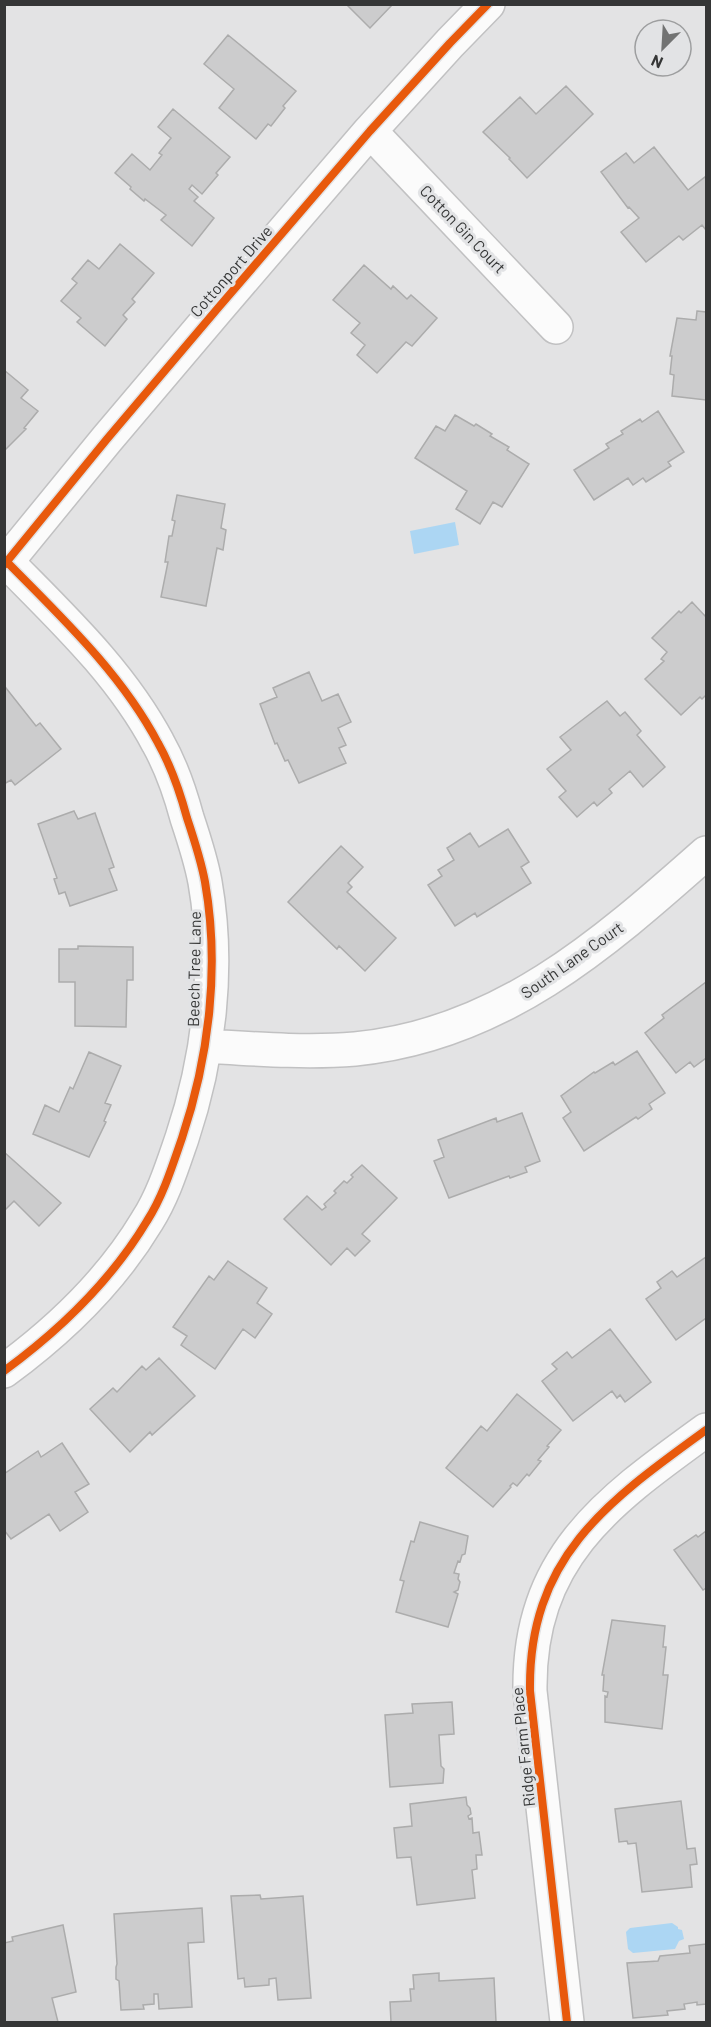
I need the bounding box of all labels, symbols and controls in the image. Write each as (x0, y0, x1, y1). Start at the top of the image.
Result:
north arrow (633, 18, 693, 78)
text: N (648, 51, 665, 73)
street label: Cotton Gin Court (417, 181, 510, 277)
street label: Cottonport Drive (186, 221, 276, 320)
street label: Beech Tree Lane (183, 911, 204, 1027)
street label: South Lane Court (517, 917, 627, 1002)
street label: Ridge Farm Place (507, 1686, 538, 1808)

